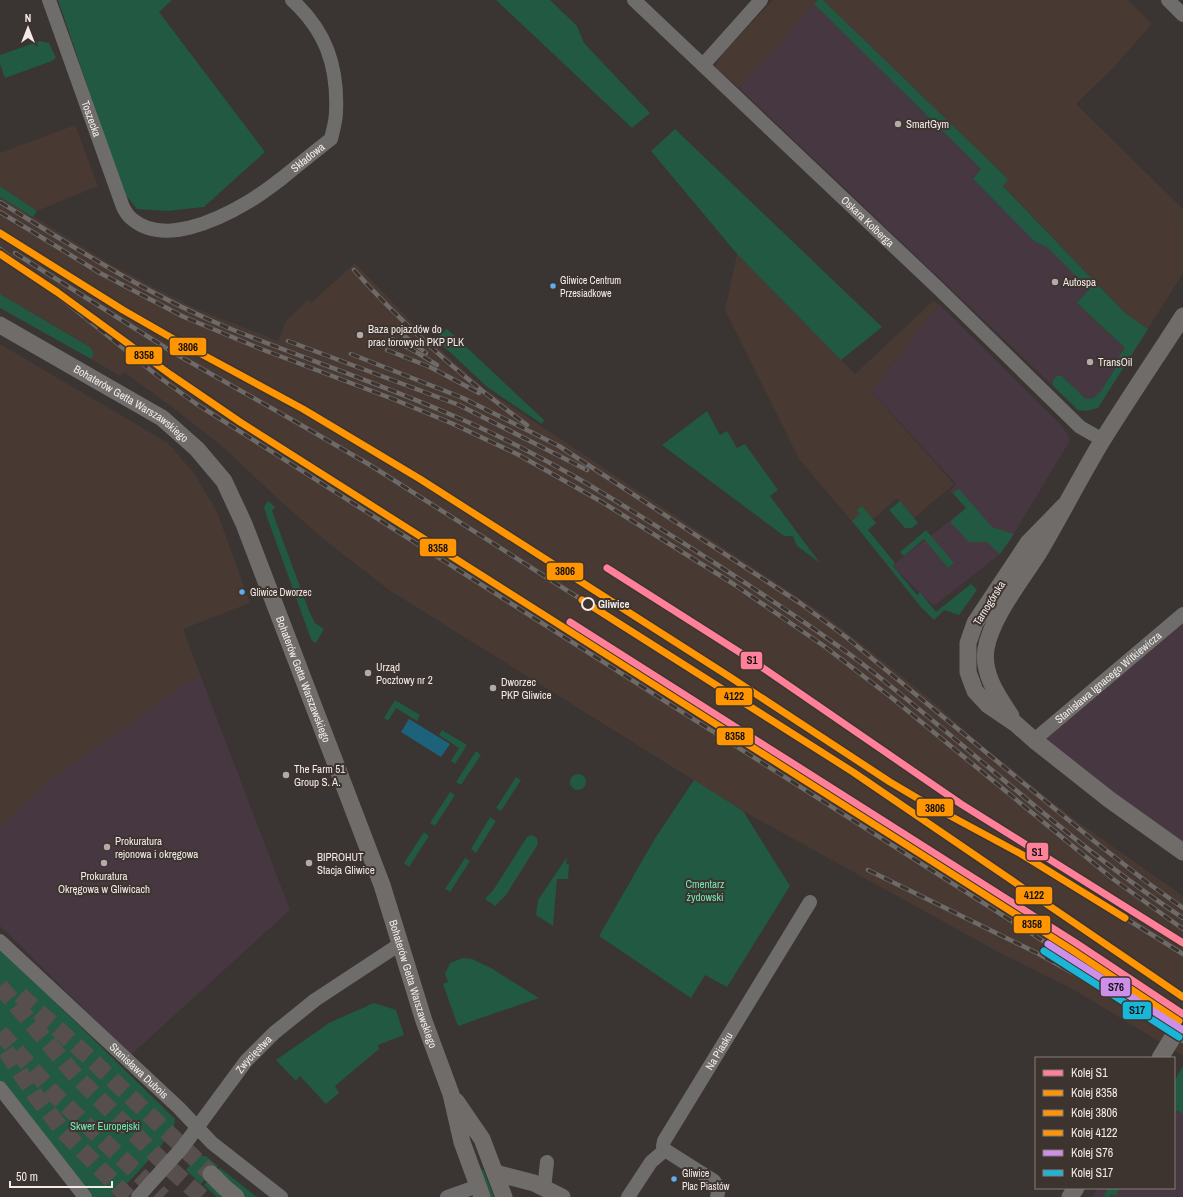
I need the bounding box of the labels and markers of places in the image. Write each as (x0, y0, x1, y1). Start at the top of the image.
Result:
place label: SmartGym (906, 117, 949, 131)
marker: SmartGym (893, 119, 903, 129)
place label: Gliwice Centrum Przesiadkowe (560, 274, 621, 300)
place label: Autospa (1062, 275, 1096, 289)
marker: Autospa (1050, 277, 1060, 287)
marker: Gliwice Centrum Przesiadkowe (548, 281, 558, 291)
place label: Baza pojazdów do prac torowych PKP PLK (368, 322, 464, 349)
marker: Baza pojazdów do prac torowych PKP PLK (355, 330, 365, 340)
place label: TransOil (1098, 355, 1132, 369)
marker: TransOil (1085, 357, 1095, 367)
place label: Gliwice Dworzec (250, 586, 312, 599)
marker: Gliwice Dworzec (237, 587, 247, 597)
marker: Gliwice (581, 597, 595, 611)
place label: Gliwice (598, 597, 630, 611)
place label: Urząd Pocztowy nr 2 (376, 660, 433, 687)
marker: Urząd Pocztowy nr 2 (363, 668, 373, 678)
place label: Dworzec PKP Gliwice (501, 675, 551, 702)
marker: Dworzec PKP Gliwice (488, 683, 498, 693)
place label: The Farm 51 Group S. A. (294, 762, 345, 789)
marker: The Farm 51 Group S. A. (281, 770, 291, 780)
place label: Prokuratura rejonowa i okręgowa (115, 834, 198, 861)
marker: Prokuratura rejonowa i okręgowa (102, 842, 112, 852)
place label: BIPROHUT Stacja Gliwice (317, 850, 375, 877)
marker: Prokuratura Okręgowa w Gliwicach (99, 858, 109, 868)
marker: BIPROHUT Stacja Gliwice (304, 858, 314, 868)
place label: Prokuratura Okręgowa w Gliwicach (58, 869, 150, 896)
place label: Gliwice Plac Piastów (682, 1167, 729, 1193)
marker: Gliwice Plac Piastów (669, 1174, 679, 1184)

